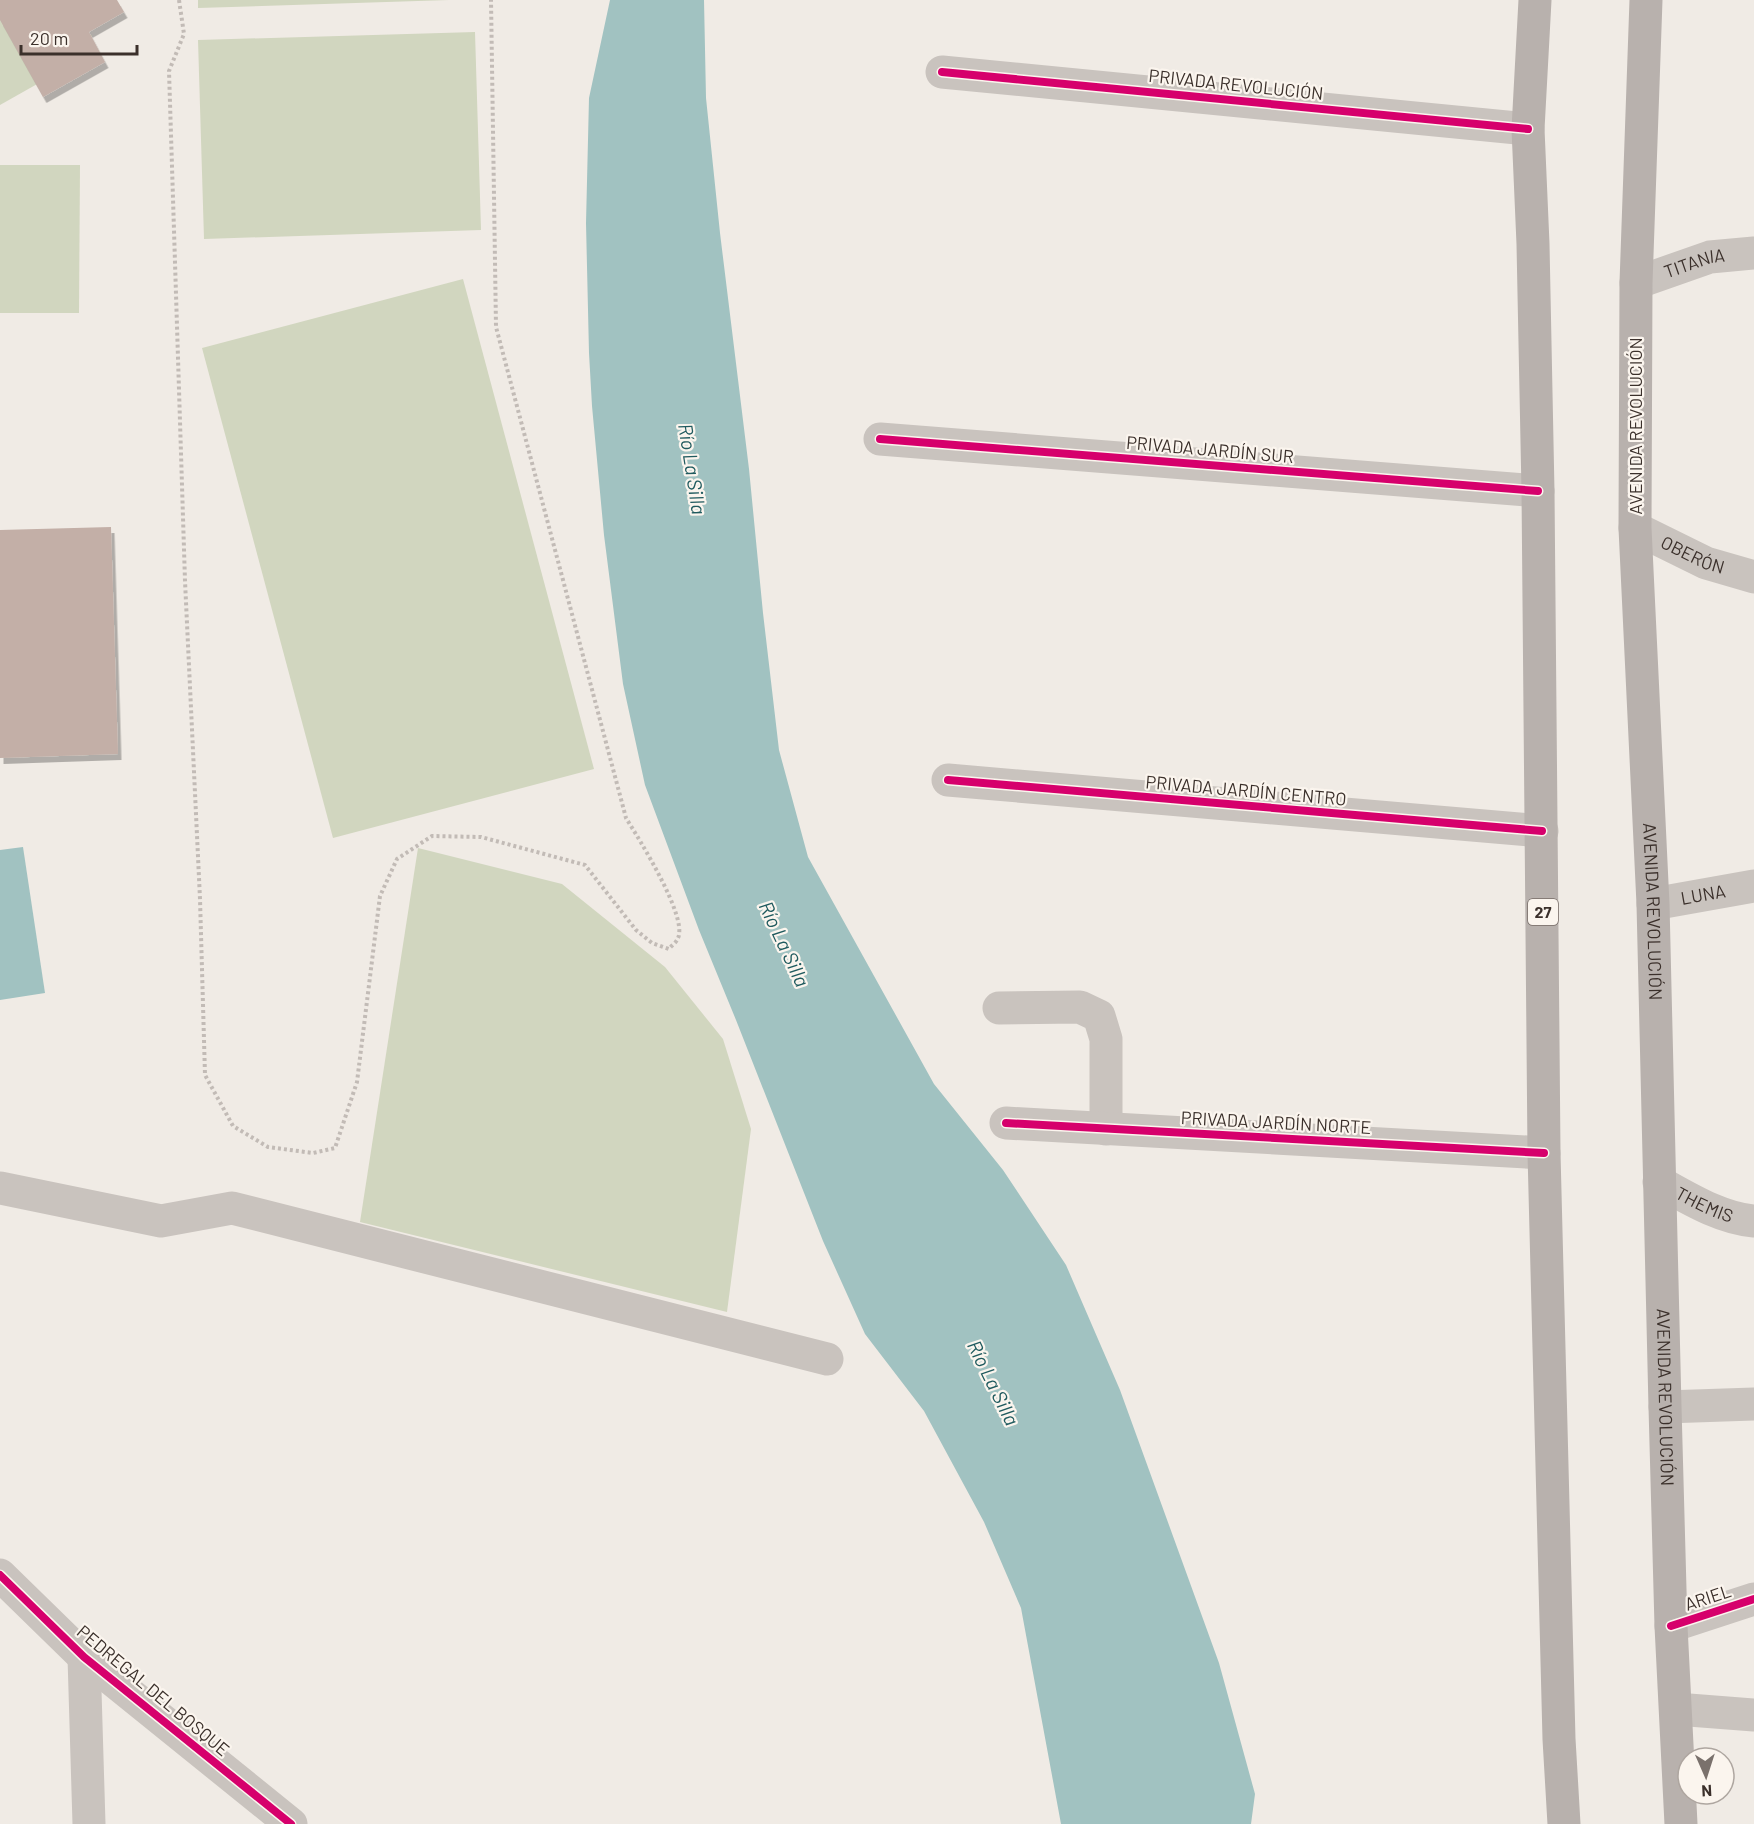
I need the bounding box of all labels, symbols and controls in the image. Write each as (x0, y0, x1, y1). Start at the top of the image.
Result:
scale bar (21, 18, 136, 56)
text: 20 m (30, 27, 68, 49)
street label: PRIVADA REVOLUCIÓN (1148, 64, 1325, 104)
street label: TITANIA (1661, 244, 1726, 282)
street label: AVENIDA REVOLUCIÓN (1624, 337, 1646, 515)
water label: Río La Silla (674, 422, 712, 516)
street label: PRIVADA JARDÍN SUR (1125, 431, 1295, 467)
street label: OBERÓN (1658, 531, 1727, 578)
street label: PRIVADA JARDÍN CENTRO (1145, 770, 1347, 810)
street label: AVENIDA REVOLUCIÓN (1639, 822, 1667, 1000)
street label: LUNA (1679, 879, 1727, 909)
water label: Río La Silla (755, 897, 815, 990)
road number: 27 (1528, 899, 1558, 925)
street label: PRIVADA JARDÍN NORTE (1180, 1106, 1372, 1138)
street label: THEMIS (1672, 1181, 1736, 1227)
street label: AVENIDA REVOLUCIÓN (1653, 1308, 1679, 1486)
water label: Río La Silla (963, 1336, 1025, 1429)
street label: ARIEL (1682, 1579, 1734, 1615)
street label: PEDREGAL DEL BOSQUE (73, 1620, 234, 1760)
north arrow (1676, 1746, 1736, 1806)
text: N (1701, 1782, 1713, 1801)

